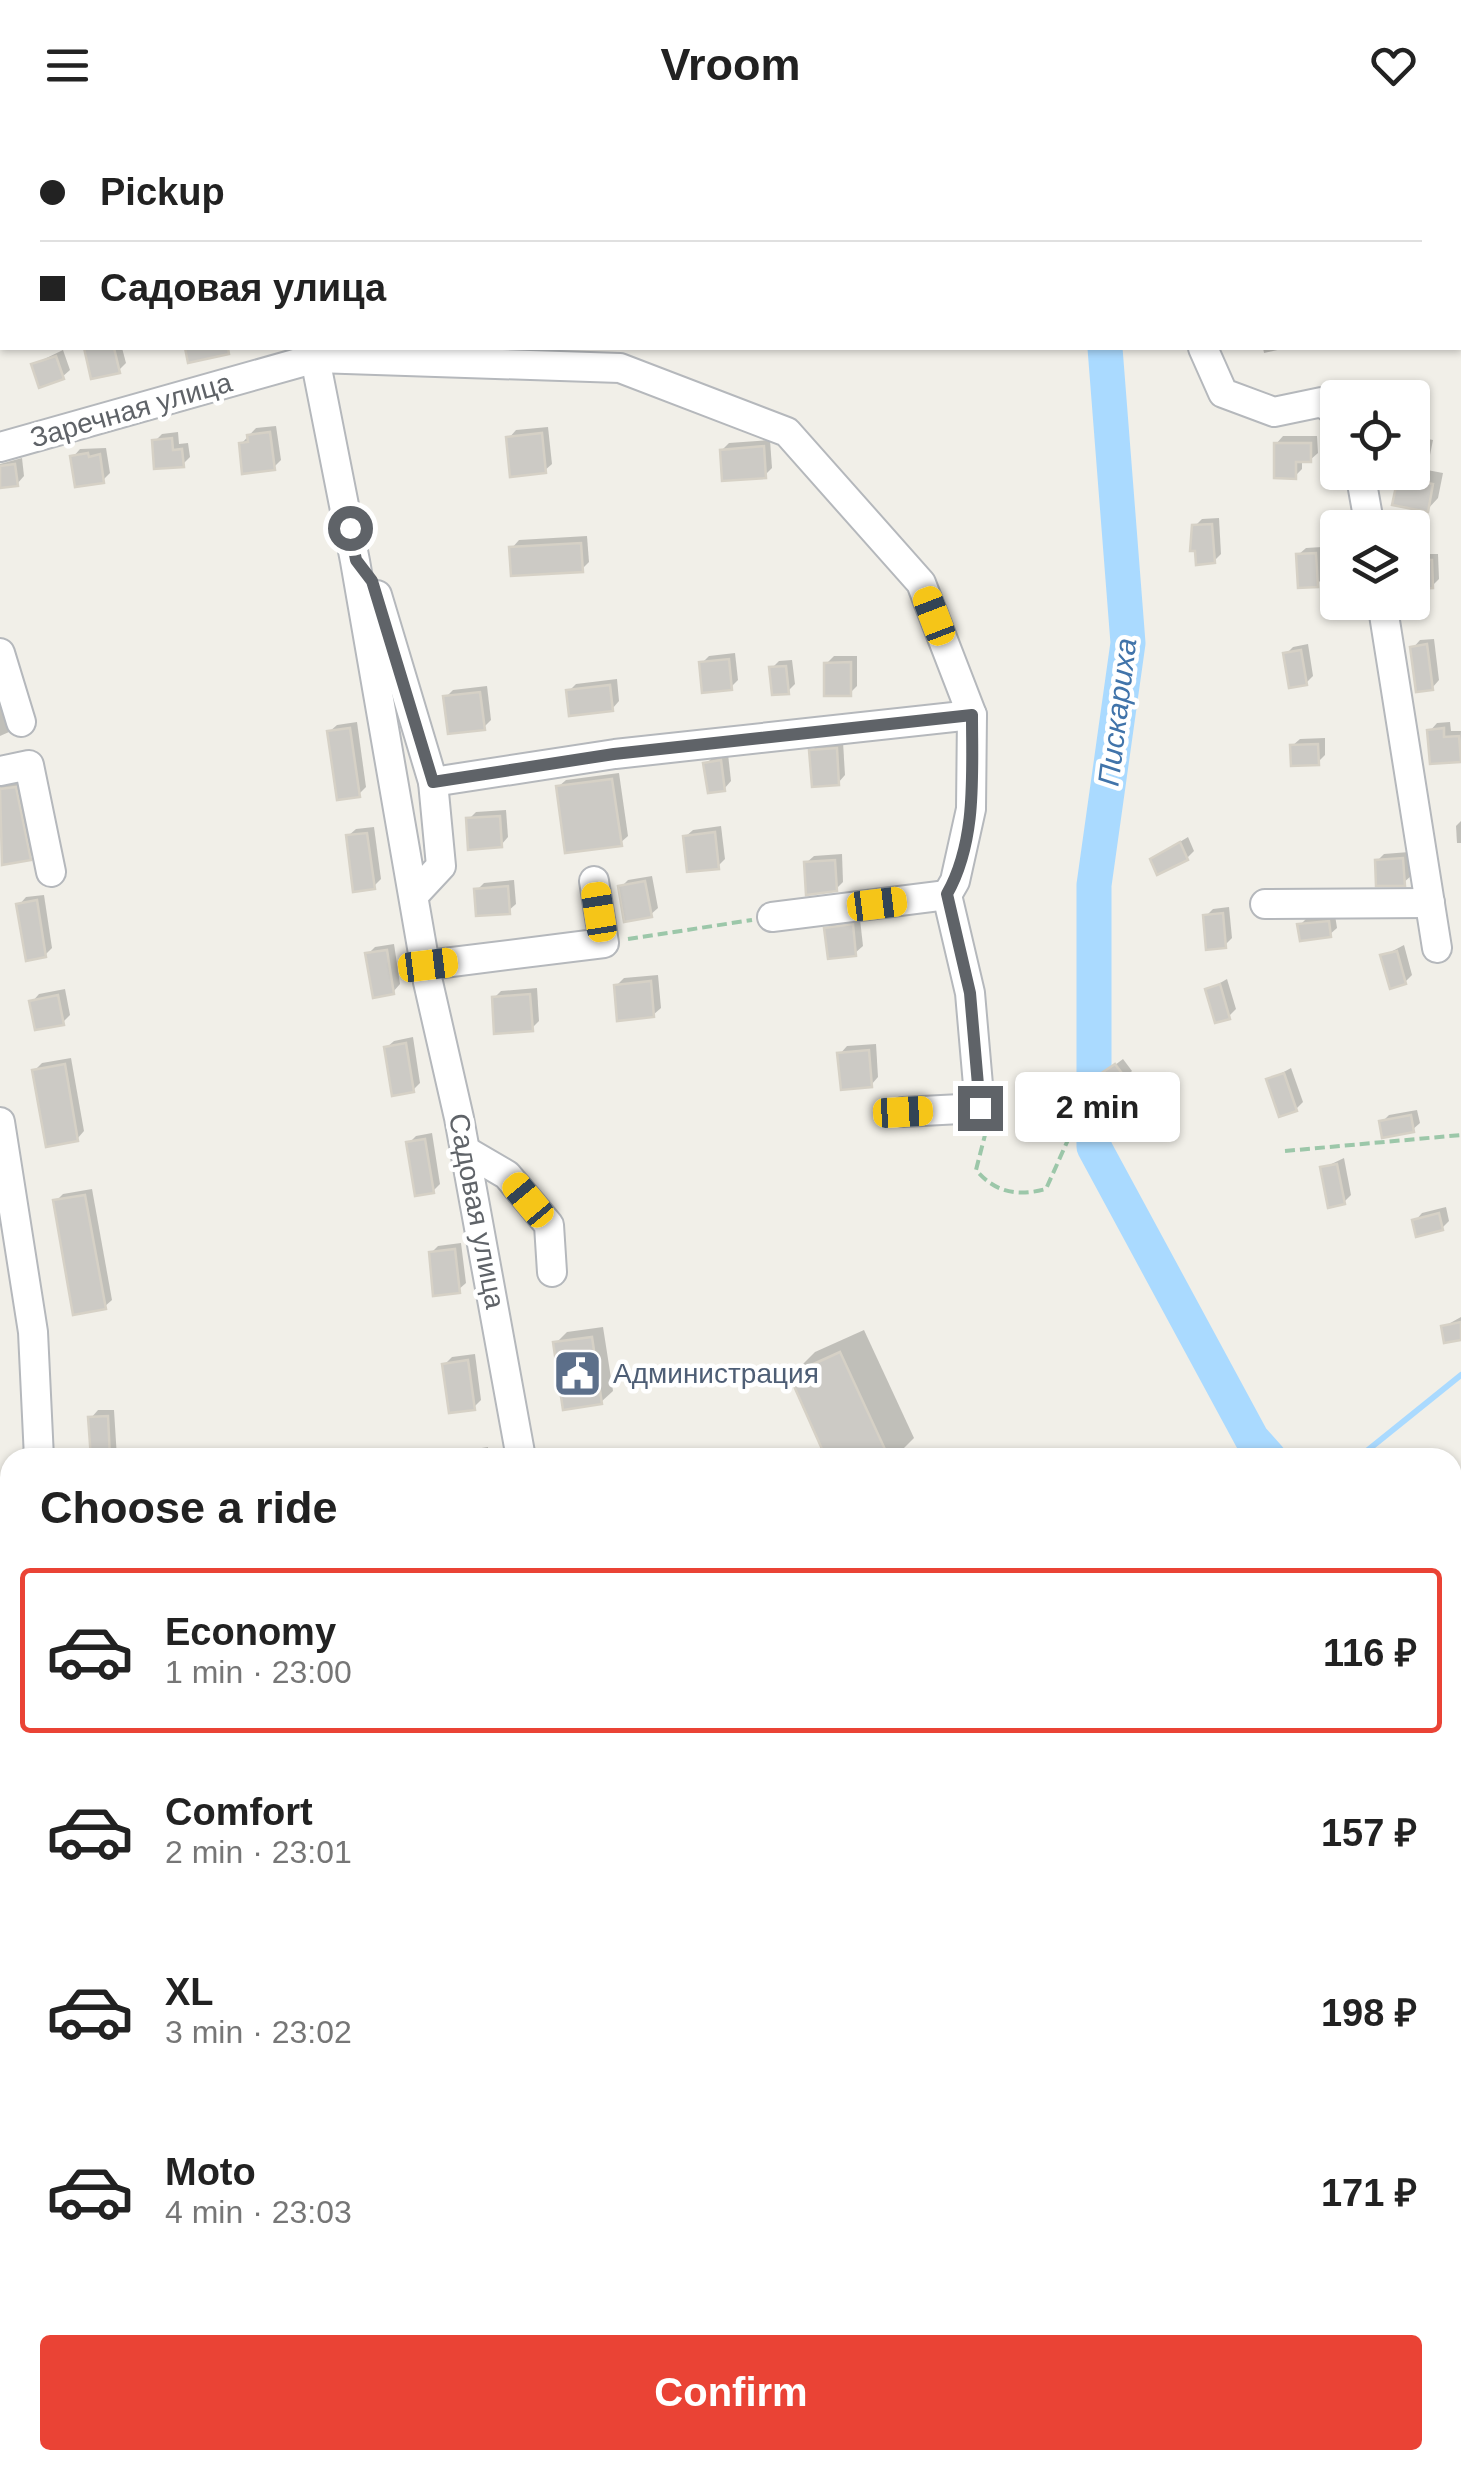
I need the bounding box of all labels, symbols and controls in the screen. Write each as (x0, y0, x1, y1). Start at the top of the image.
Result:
icon: menu (40, 38, 95, 93)
icon: heart (1366, 38, 1421, 93)
text: Vroom (660, 39, 801, 90)
text: Pickup (100, 171, 225, 213)
text: Садовая улица (100, 267, 386, 309)
street label: Заречная улица (27, 366, 236, 454)
map controls (1320, 380, 1430, 620)
button: locate (1320, 380, 1430, 490)
route start (328, 506, 373, 551)
button: layers (1320, 510, 1430, 620)
car (909, 583, 959, 649)
water label: Пискариха (1092, 636, 1142, 788)
car (579, 880, 619, 944)
car (845, 885, 909, 923)
car (396, 946, 460, 984)
callout: 2 min (1015, 1073, 1180, 1143)
route end (958, 1086, 1003, 1131)
text: 2 min (1056, 1089, 1139, 1125)
car (872, 1095, 934, 1129)
street label: Садовая улица (443, 1111, 511, 1312)
car (497, 1167, 559, 1233)
public building icon: Администрация (552, 1347, 604, 1399)
place label: Администрация (613, 1358, 819, 1389)
text: Choose a ride (40, 1482, 338, 1533)
icon: car (45, 1606, 135, 1696)
text: Economy (165, 1611, 336, 1653)
text: 116 ₽ (1323, 1632, 1417, 1674)
text: 1 min · 23:00 (165, 1654, 352, 1690)
icon: car (45, 1786, 135, 1876)
text: Comfort (165, 1791, 313, 1833)
text: 157 ₽ (1321, 1812, 1417, 1854)
text: 2 min · 23:01 (165, 1834, 352, 1870)
icon: car (45, 1966, 135, 2056)
text: XL (165, 1971, 214, 2013)
text: 198 ₽ (1321, 1992, 1417, 2034)
text: 3 min · 23:02 (165, 2014, 352, 2050)
icon: car (45, 2146, 135, 2236)
text: Moto (165, 2151, 256, 2193)
text: 171 ₽ (1321, 2172, 1417, 2214)
text: 4 min · 23:03 (165, 2194, 352, 2230)
button: Confirm (40, 2335, 1422, 2450)

